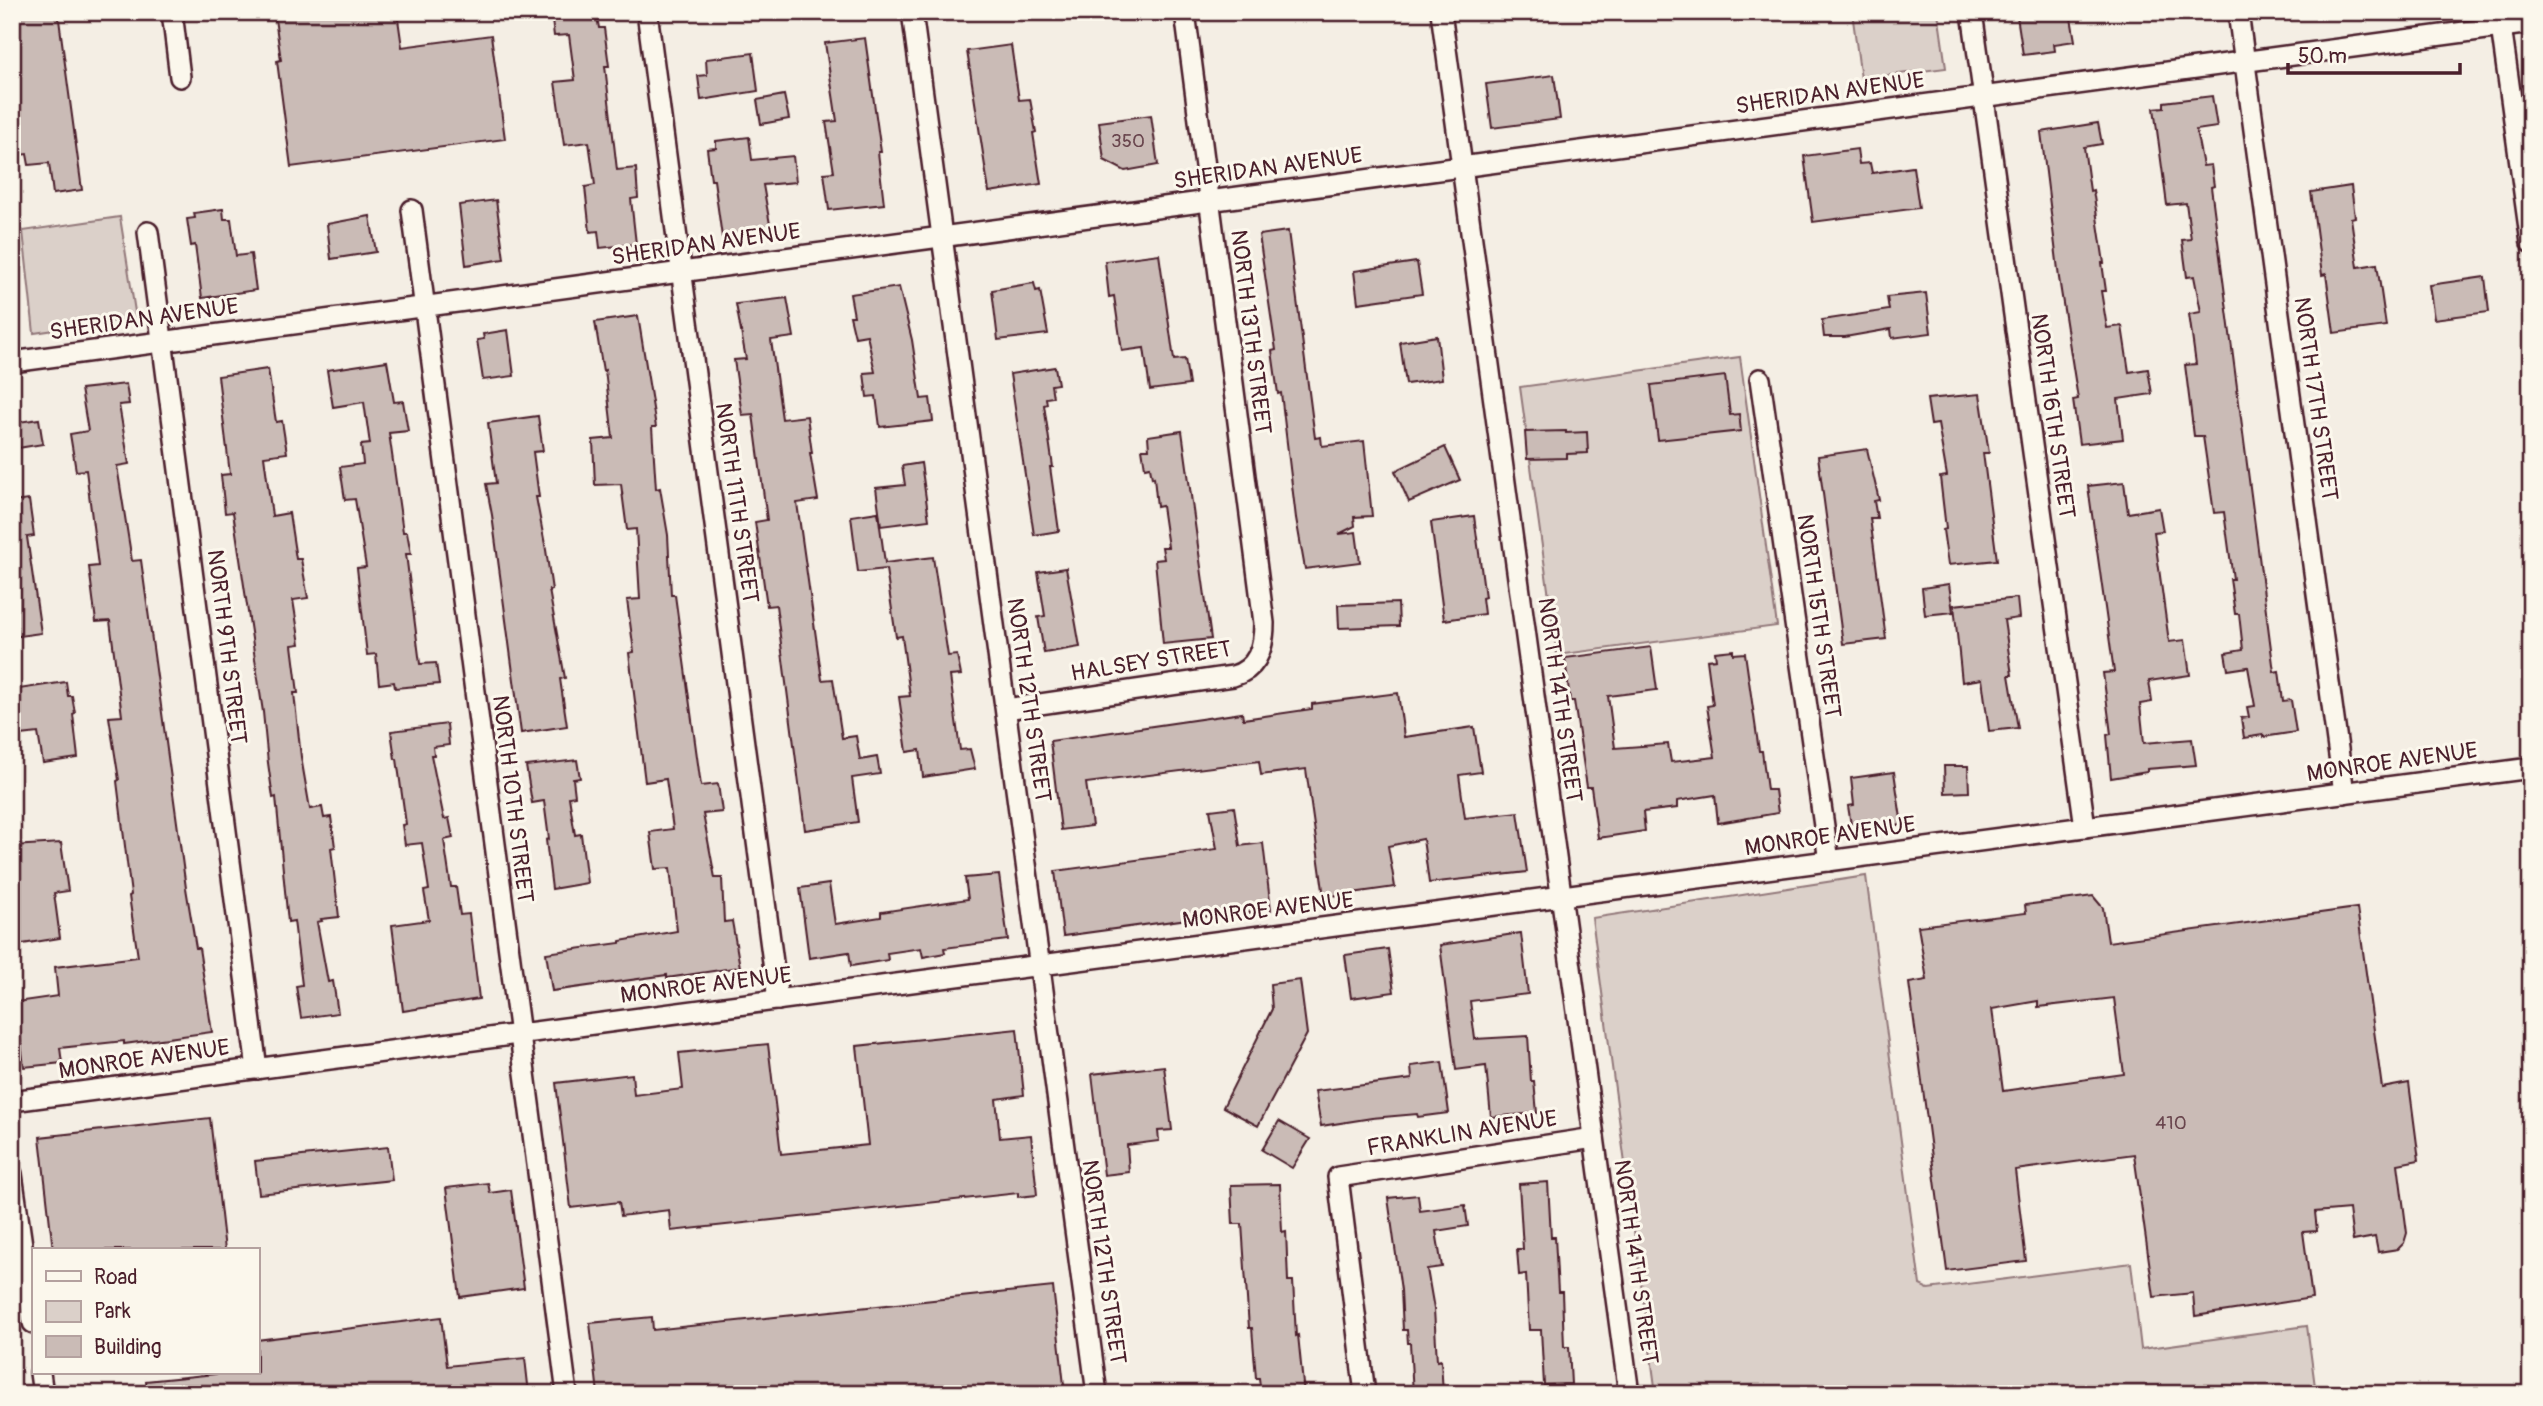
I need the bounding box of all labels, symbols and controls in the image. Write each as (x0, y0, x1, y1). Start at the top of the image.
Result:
scale bar (2288, 32, 2459, 76)
text: 50 m (2298, 43, 2347, 70)
street label: SHERIDAN AVENUE (1734, 65, 1926, 121)
house number: 350 (1111, 129, 1145, 153)
street label: SHERIDAN AVENUE (1172, 140, 1364, 196)
street label: SHERIDAN AVENUE (610, 216, 802, 272)
street label: NORTH 13TH STREET (1224, 228, 1278, 436)
street label: SHERIDAN AVENUE (48, 291, 240, 347)
street label: NORTH 17TH STREET (2287, 295, 2345, 503)
street label: NORTH 16TH STREET (2024, 312, 2082, 521)
street label: NORTH 11TH STREET (709, 401, 765, 605)
street label: NORTH 15TH STREET (1790, 512, 1848, 720)
street label: NORTH 9TH STREET (201, 548, 253, 746)
street label: NORTH 12TH STREET (1000, 596, 1058, 804)
street label: NORTH 14TH STREET (1531, 596, 1589, 805)
street label: HALSEY STREET (1069, 634, 1234, 688)
street label: NORTH 10TH STREET (486, 694, 540, 905)
street label: MONROE AVENUE (2305, 736, 2479, 788)
street label: MONROE AVENUE (1743, 810, 1917, 862)
street label: MONROE AVENUE (1181, 885, 1355, 935)
street label: MONROE AVENUE (619, 960, 793, 1010)
street label: MONROE AVENUE (57, 1033, 231, 1085)
street label: FRANKLIN AVENUE (1365, 1104, 1559, 1162)
house number: 410 (2155, 1111, 2187, 1135)
street label: NORTH 12TH STREET (1075, 1158, 1133, 1366)
street label: NORTH 14TH STREET (1607, 1158, 1665, 1367)
legend (32, 1248, 259, 1374)
text: Road (94, 1264, 138, 1291)
text: Park (94, 1298, 131, 1325)
text: Building (94, 1334, 161, 1361)

